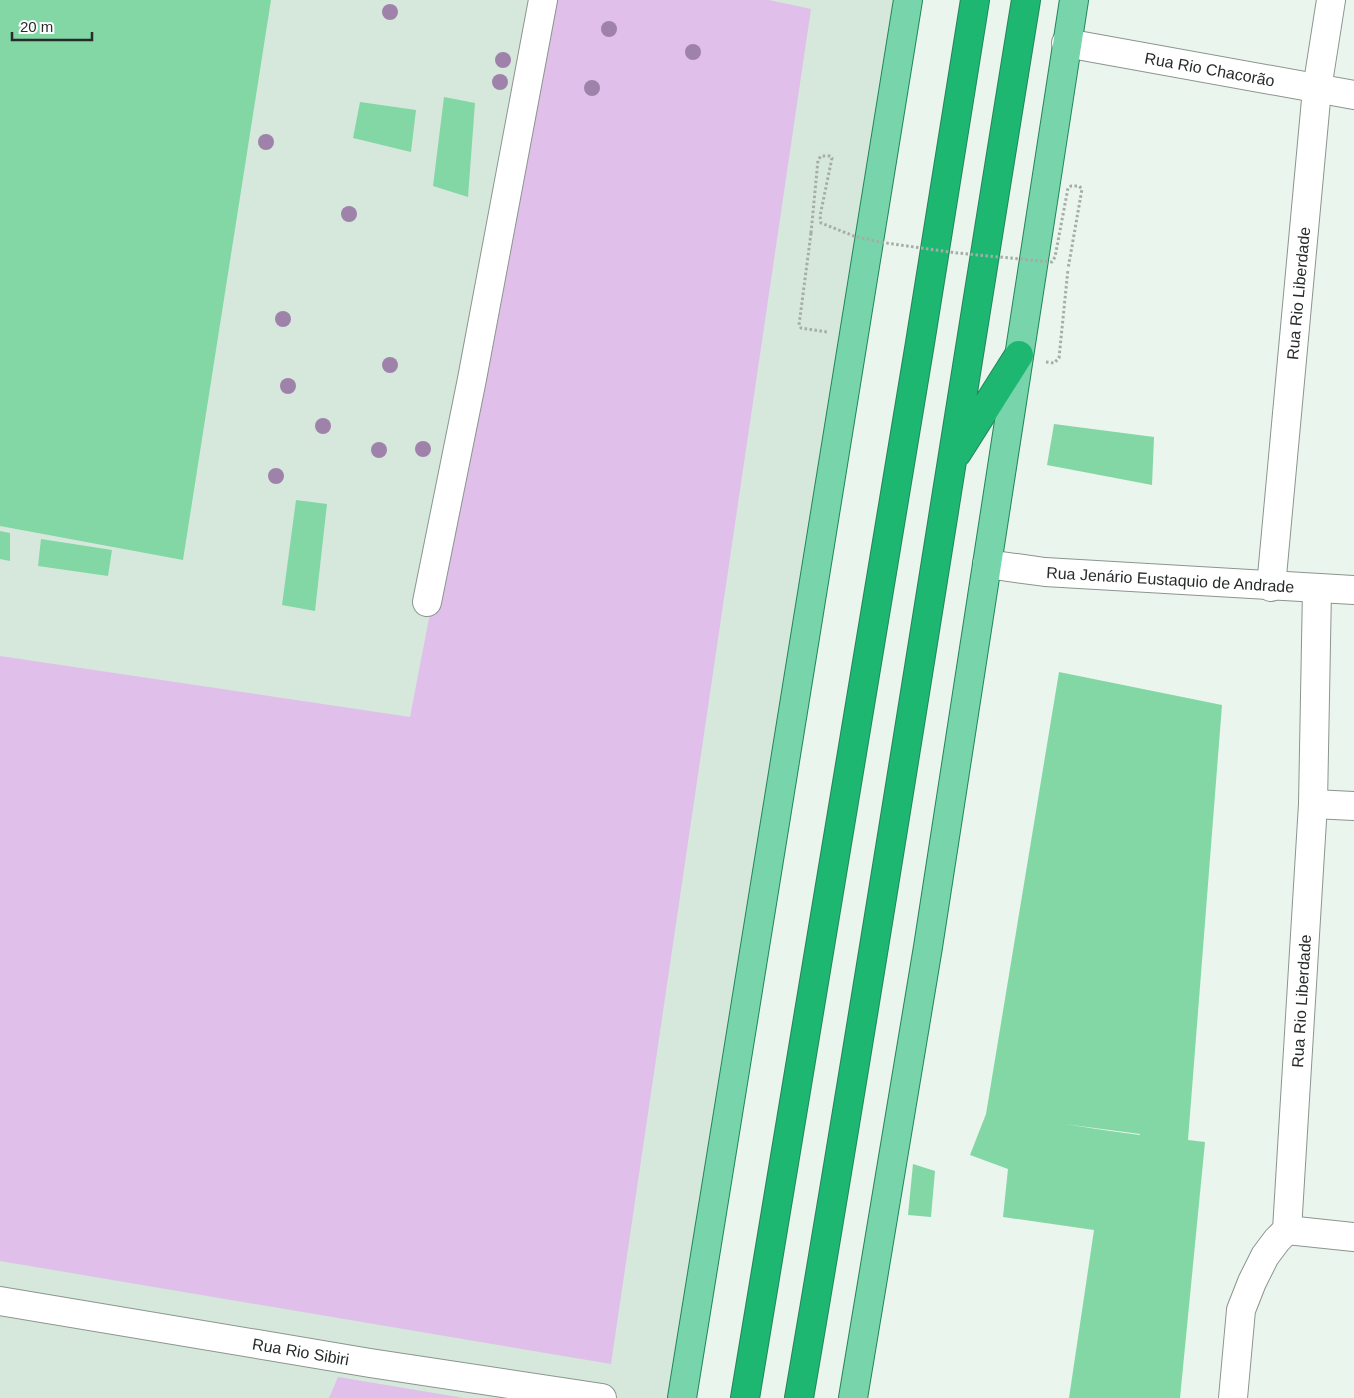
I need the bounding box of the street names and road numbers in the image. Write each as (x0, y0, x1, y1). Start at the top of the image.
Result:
street label: Rua Rio Chacorão (1143, 49, 1276, 90)
street label: Rua Rio Liberdade (1284, 226, 1313, 361)
street label: Rua Jenário Eustaquio de Andrade (1046, 564, 1295, 596)
street label: Rua Rio Liberdade (1289, 934, 1314, 1068)
street label: Rua Rio Sibiri (251, 1335, 350, 1368)

